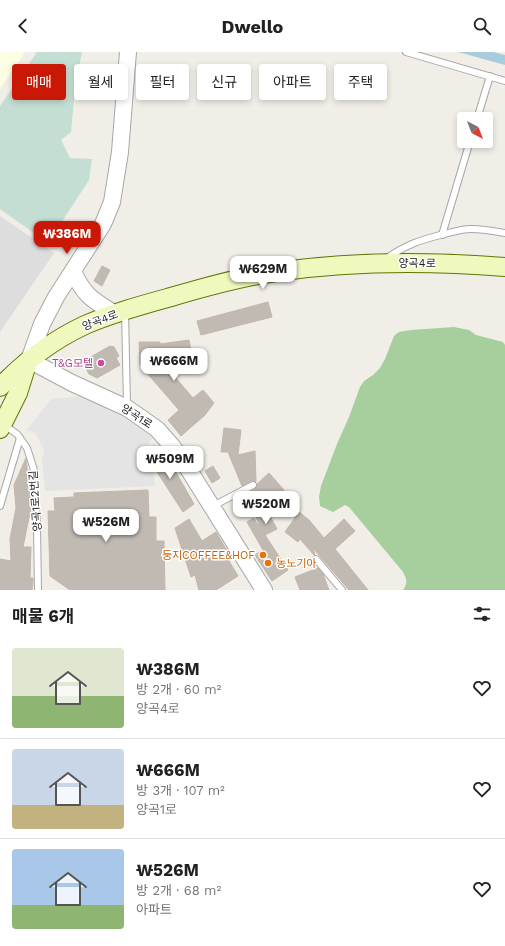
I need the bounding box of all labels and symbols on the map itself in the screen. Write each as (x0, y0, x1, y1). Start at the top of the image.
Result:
north arrow (457, 112, 493, 148)
pin: ₩386M (39, 221, 95, 255)
pin: ₩629M (235, 256, 291, 290)
street label: 양곡4로 (398, 257, 436, 270)
street label: 양곡4로 (81, 308, 120, 333)
pin: ₩666M (146, 348, 202, 382)
place label: T&G모텔 (52, 357, 93, 370)
marker: T&G모텔 (96, 358, 106, 368)
street label: 양곡1로 (119, 402, 155, 431)
pin: ₩509M (142, 446, 198, 480)
street label: 양곡1로2번길 (27, 470, 44, 532)
pin: ₩520M (238, 491, 294, 525)
pin: ₩526M (78, 509, 134, 543)
place label: 둥지COFFEE&HOF (162, 549, 255, 562)
marker: 둥지COFFEE&HOF (258, 550, 268, 560)
place label: 농노기아 (276, 557, 316, 570)
marker: 농노기아 (263, 558, 273, 568)

